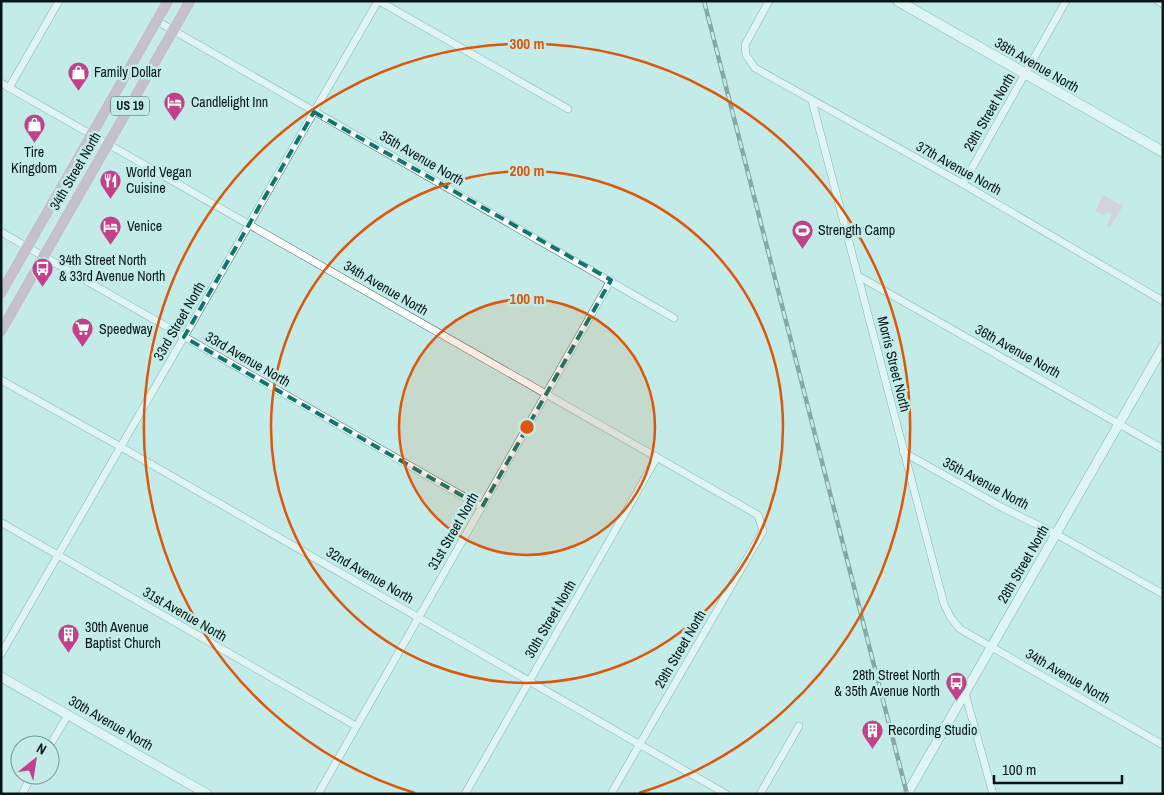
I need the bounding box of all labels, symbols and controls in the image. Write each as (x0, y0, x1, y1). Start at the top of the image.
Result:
text: 300 m (510, 33, 544, 54)
street label: 38th Avenue North (991, 33, 1083, 97)
shop icon: Family Dollar (66, 60, 90, 91)
place label: Family Dollar (94, 63, 161, 81)
street label: 29th Street North (959, 70, 1019, 154)
hotel icon: Candlelight Inn (163, 90, 187, 121)
place label: Candlelight Inn (191, 93, 268, 111)
road number: US 19 (111, 96, 149, 115)
shop icon: Tire Kingdom (22, 112, 46, 143)
street label: 35th Avenue North (376, 126, 468, 190)
street label: 34th Street North (45, 129, 105, 213)
street label: 37th Avenue North (913, 137, 1005, 199)
place label: Tire Kingdom (11, 143, 57, 177)
text: 200 m (510, 160, 544, 181)
place label: World Vegan Cuisine (126, 163, 192, 197)
restaurant icon: World Vegan Cuisine (98, 168, 122, 199)
hotel icon: Venice (99, 214, 123, 245)
place label: Venice (127, 217, 162, 235)
sports icon: Strength Camp (790, 218, 814, 249)
place label: Strength Camp (818, 221, 895, 239)
place label: 34th Street North & 33rd Avenue North (59, 251, 165, 285)
bus stop icon: 34th Street North & 33rd Avenue North (31, 256, 55, 287)
street label: 34th Avenue North (340, 256, 432, 320)
street label: 33rd Street North (149, 278, 209, 364)
text: 100 m (510, 288, 544, 309)
street label: Morris Street North (873, 314, 915, 414)
supermarket icon: Speedway (71, 317, 95, 348)
place label: Speedway (99, 320, 153, 338)
street label: 36th Avenue North (972, 320, 1064, 382)
street label: 33rd Avenue North (202, 327, 294, 391)
centre of rings (518, 418, 536, 436)
street label: 35th Avenue North (940, 453, 1032, 513)
street label: 31st Street North (424, 489, 482, 573)
street label: 28th Street North (993, 522, 1053, 606)
street label: 32nd Avenue North (323, 543, 417, 607)
street label: 30th Street North (520, 577, 580, 661)
street label: 31st Avenue North (140, 583, 230, 645)
street label: 29th Street North (650, 607, 710, 691)
place label: 30th Avenue Baptist Church (85, 618, 161, 652)
building icon: 30th Avenue Baptist Church (57, 623, 81, 654)
street label: 34th Avenue North (1022, 644, 1114, 708)
place label: 28th Street North & 35th Avenue North (834, 666, 940, 700)
bus stop icon: 28th Street North & 35th Avenue North (944, 671, 968, 702)
street label: 30th Avenue North (65, 691, 157, 755)
building icon: Recording Studio (860, 718, 884, 749)
place label: Recording Studio (888, 721, 977, 739)
north arrow (10, 735, 60, 785)
text: N (33, 739, 50, 759)
scale bar (994, 752, 1122, 784)
text: 100 m (1002, 759, 1036, 780)

